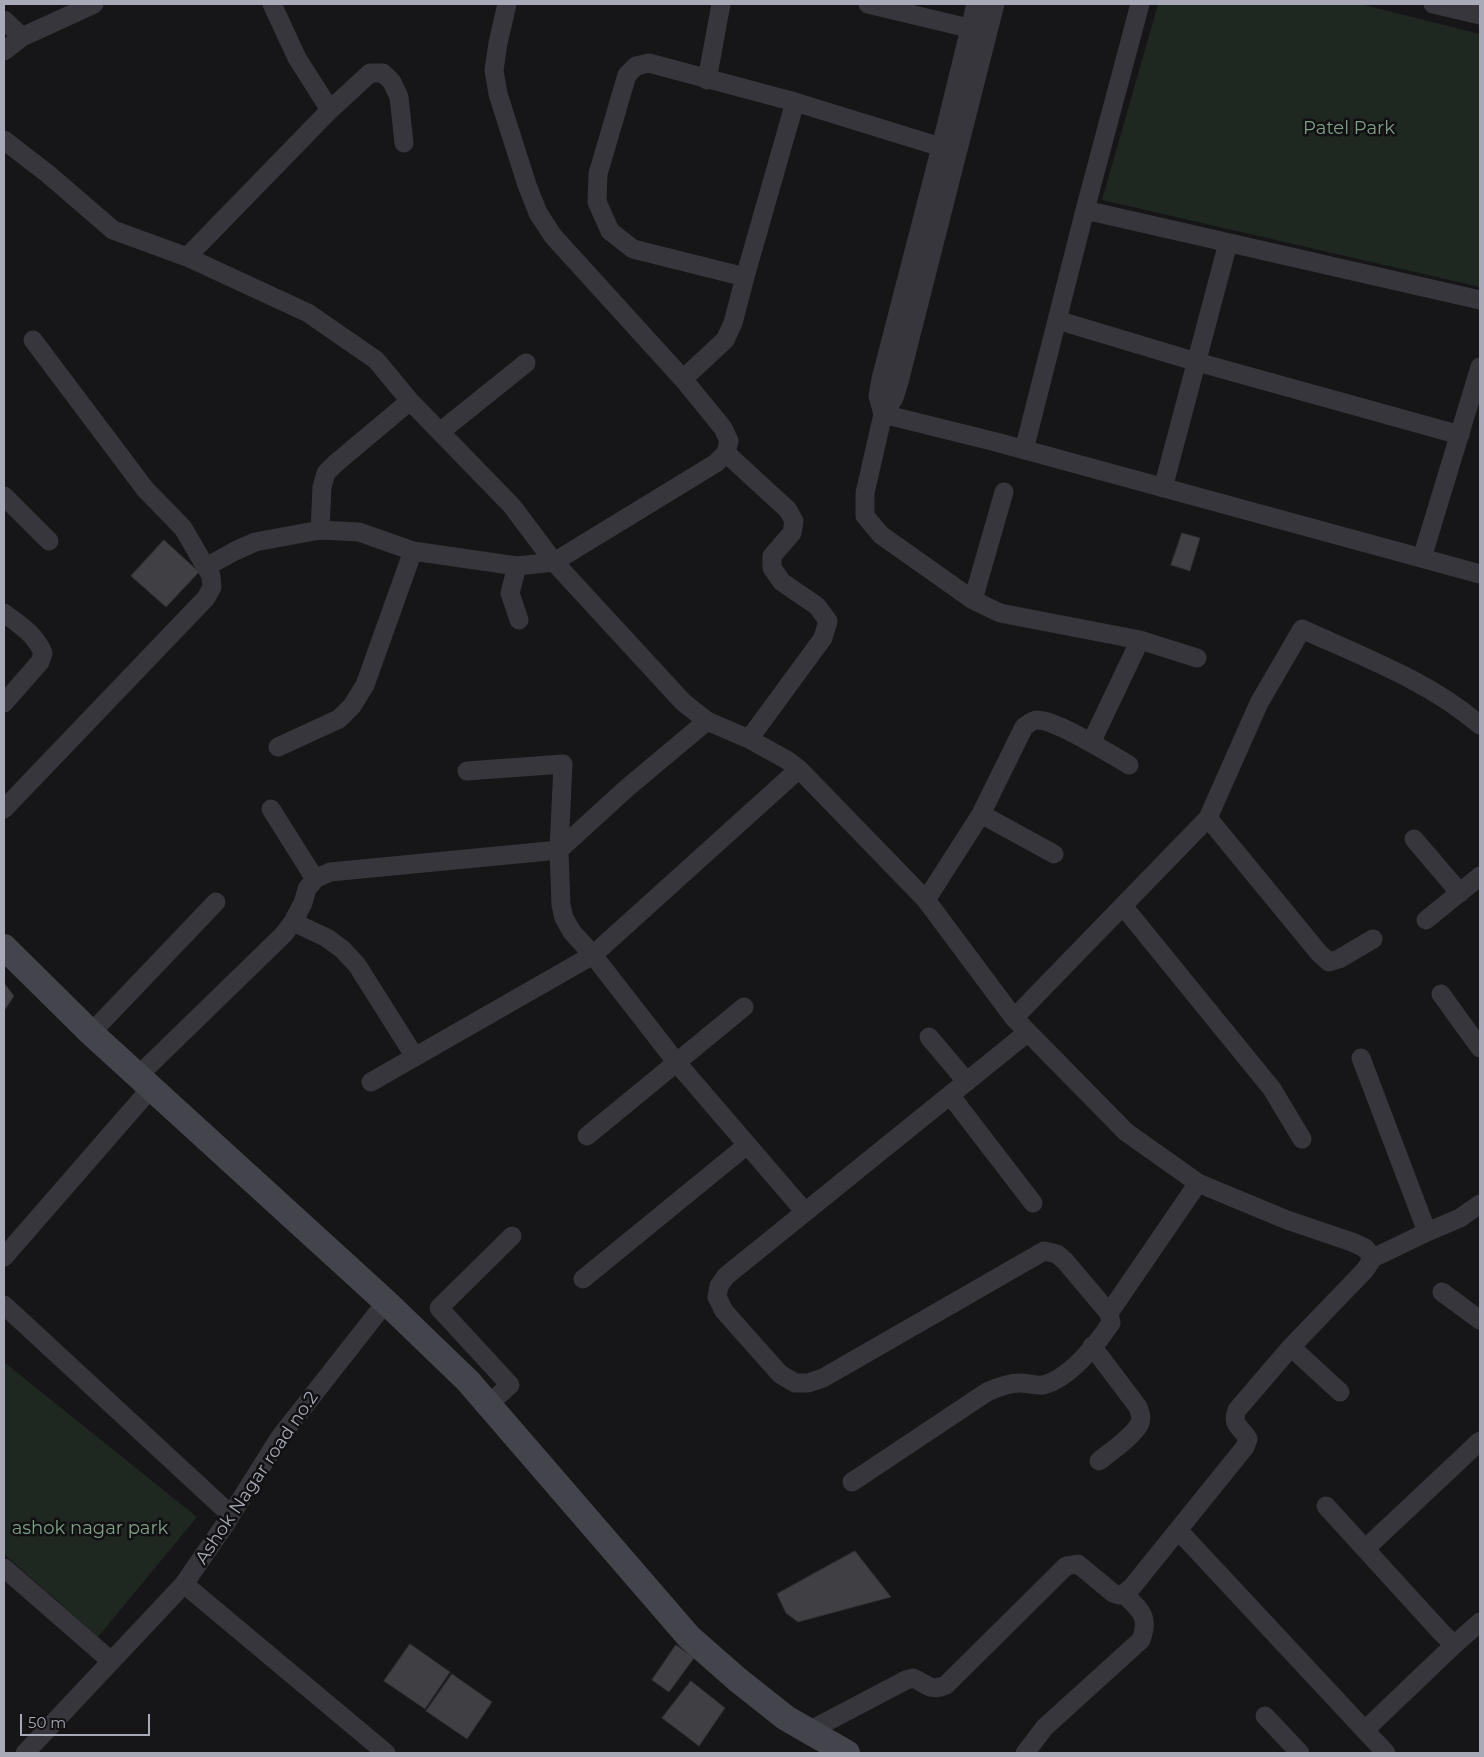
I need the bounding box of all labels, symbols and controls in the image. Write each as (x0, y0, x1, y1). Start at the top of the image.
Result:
park label: Patel Park (1303, 118, 1395, 140)
street label: Ashok Nagar road no.2 (191, 1387, 323, 1569)
park label: ashok nagar park (12, 1518, 168, 1540)
scale bar (22, 1704, 152, 1736)
text: 50 m (28, 1713, 66, 1732)

